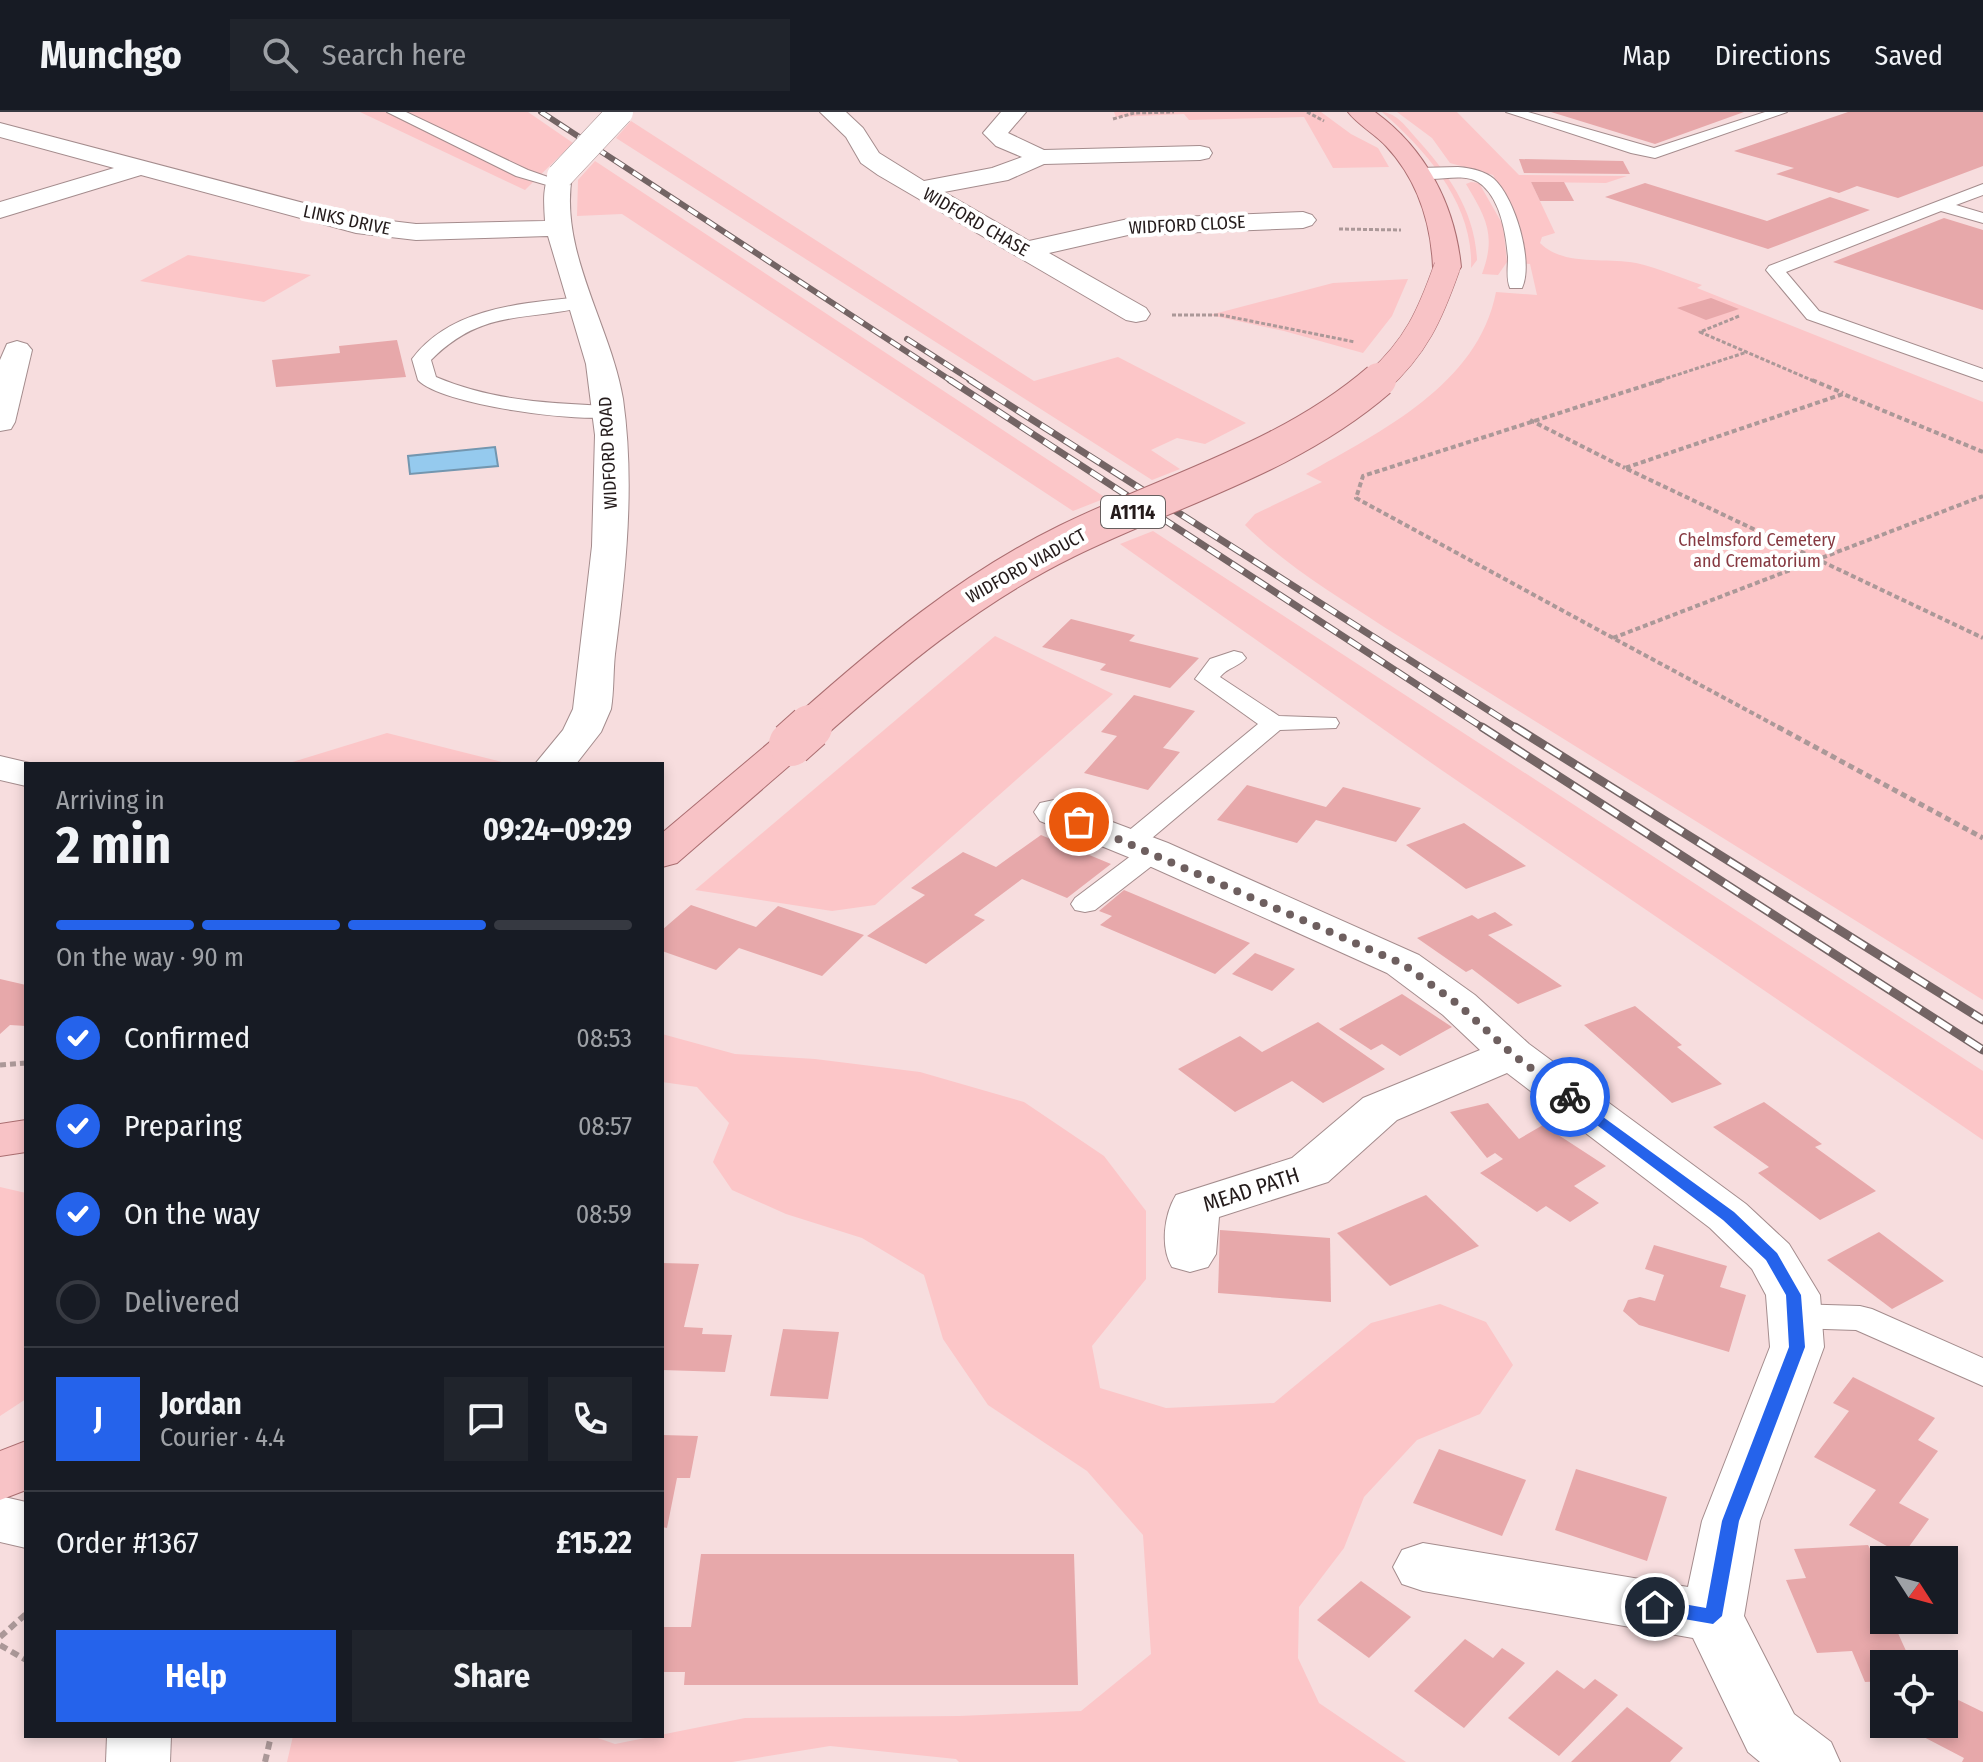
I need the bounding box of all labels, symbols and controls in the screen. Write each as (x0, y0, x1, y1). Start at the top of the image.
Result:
search box (230, 19, 790, 91)
text: Munchgo (40, 32, 182, 78)
icon: search (258, 33, 302, 77)
text: Search here (322, 37, 466, 73)
text: Map (1622, 39, 1671, 72)
text: Directions (1715, 39, 1831, 72)
text: Saved (1875, 39, 1943, 72)
street label: WIDFORD CHASE (919, 183, 1033, 261)
street label: LINKS DRIVE (301, 200, 393, 240)
street label: WIDFORD CLOSE (1128, 211, 1246, 239)
street label: WIDFORD ROAD (594, 396, 622, 510)
road number: A1114 (1101, 496, 1165, 528)
street label: WIDFORD VIADUCT (962, 524, 1090, 608)
park label: Chelmsford Cemetery and Crematorium (1678, 529, 1836, 572)
text: Arriving in (56, 785, 165, 816)
pin (1045, 788, 1113, 856)
icon: bag (1057, 800, 1101, 844)
text: 09:24–09:29 (483, 812, 632, 848)
text: 2 min (56, 814, 171, 877)
text: On the way · 90 m (56, 942, 244, 973)
icon: check (56, 1016, 100, 1060)
text: Confirmed (124, 1020, 250, 1056)
text: 08:53 (576, 1023, 632, 1054)
courier (1530, 1057, 1610, 1137)
icon: bike (1548, 1075, 1592, 1119)
icon: check (56, 1104, 100, 1148)
text: Preparing (124, 1108, 242, 1144)
text: 08:57 (578, 1111, 632, 1142)
street label: MEAD PATH (1200, 1161, 1303, 1218)
icon: check (56, 1192, 100, 1236)
text: On the way (124, 1196, 260, 1232)
text: 08:59 (576, 1199, 632, 1230)
text: Delivered (124, 1284, 240, 1320)
button: chat (444, 1377, 528, 1461)
button: phone (548, 1377, 632, 1461)
text: Jordan (160, 1386, 242, 1422)
text: J (94, 1401, 102, 1437)
text: Courier · 4.4 (160, 1422, 285, 1453)
text: Order #1367 (56, 1525, 199, 1561)
text: £15.22 (556, 1525, 632, 1561)
north arrow (1870, 1546, 1958, 1634)
map controls (1870, 1546, 1958, 1738)
pin (1621, 1573, 1689, 1641)
icon: home (1633, 1585, 1677, 1629)
button: Help (56, 1630, 336, 1722)
button: Share (352, 1630, 632, 1722)
button: locate (1870, 1650, 1958, 1738)

